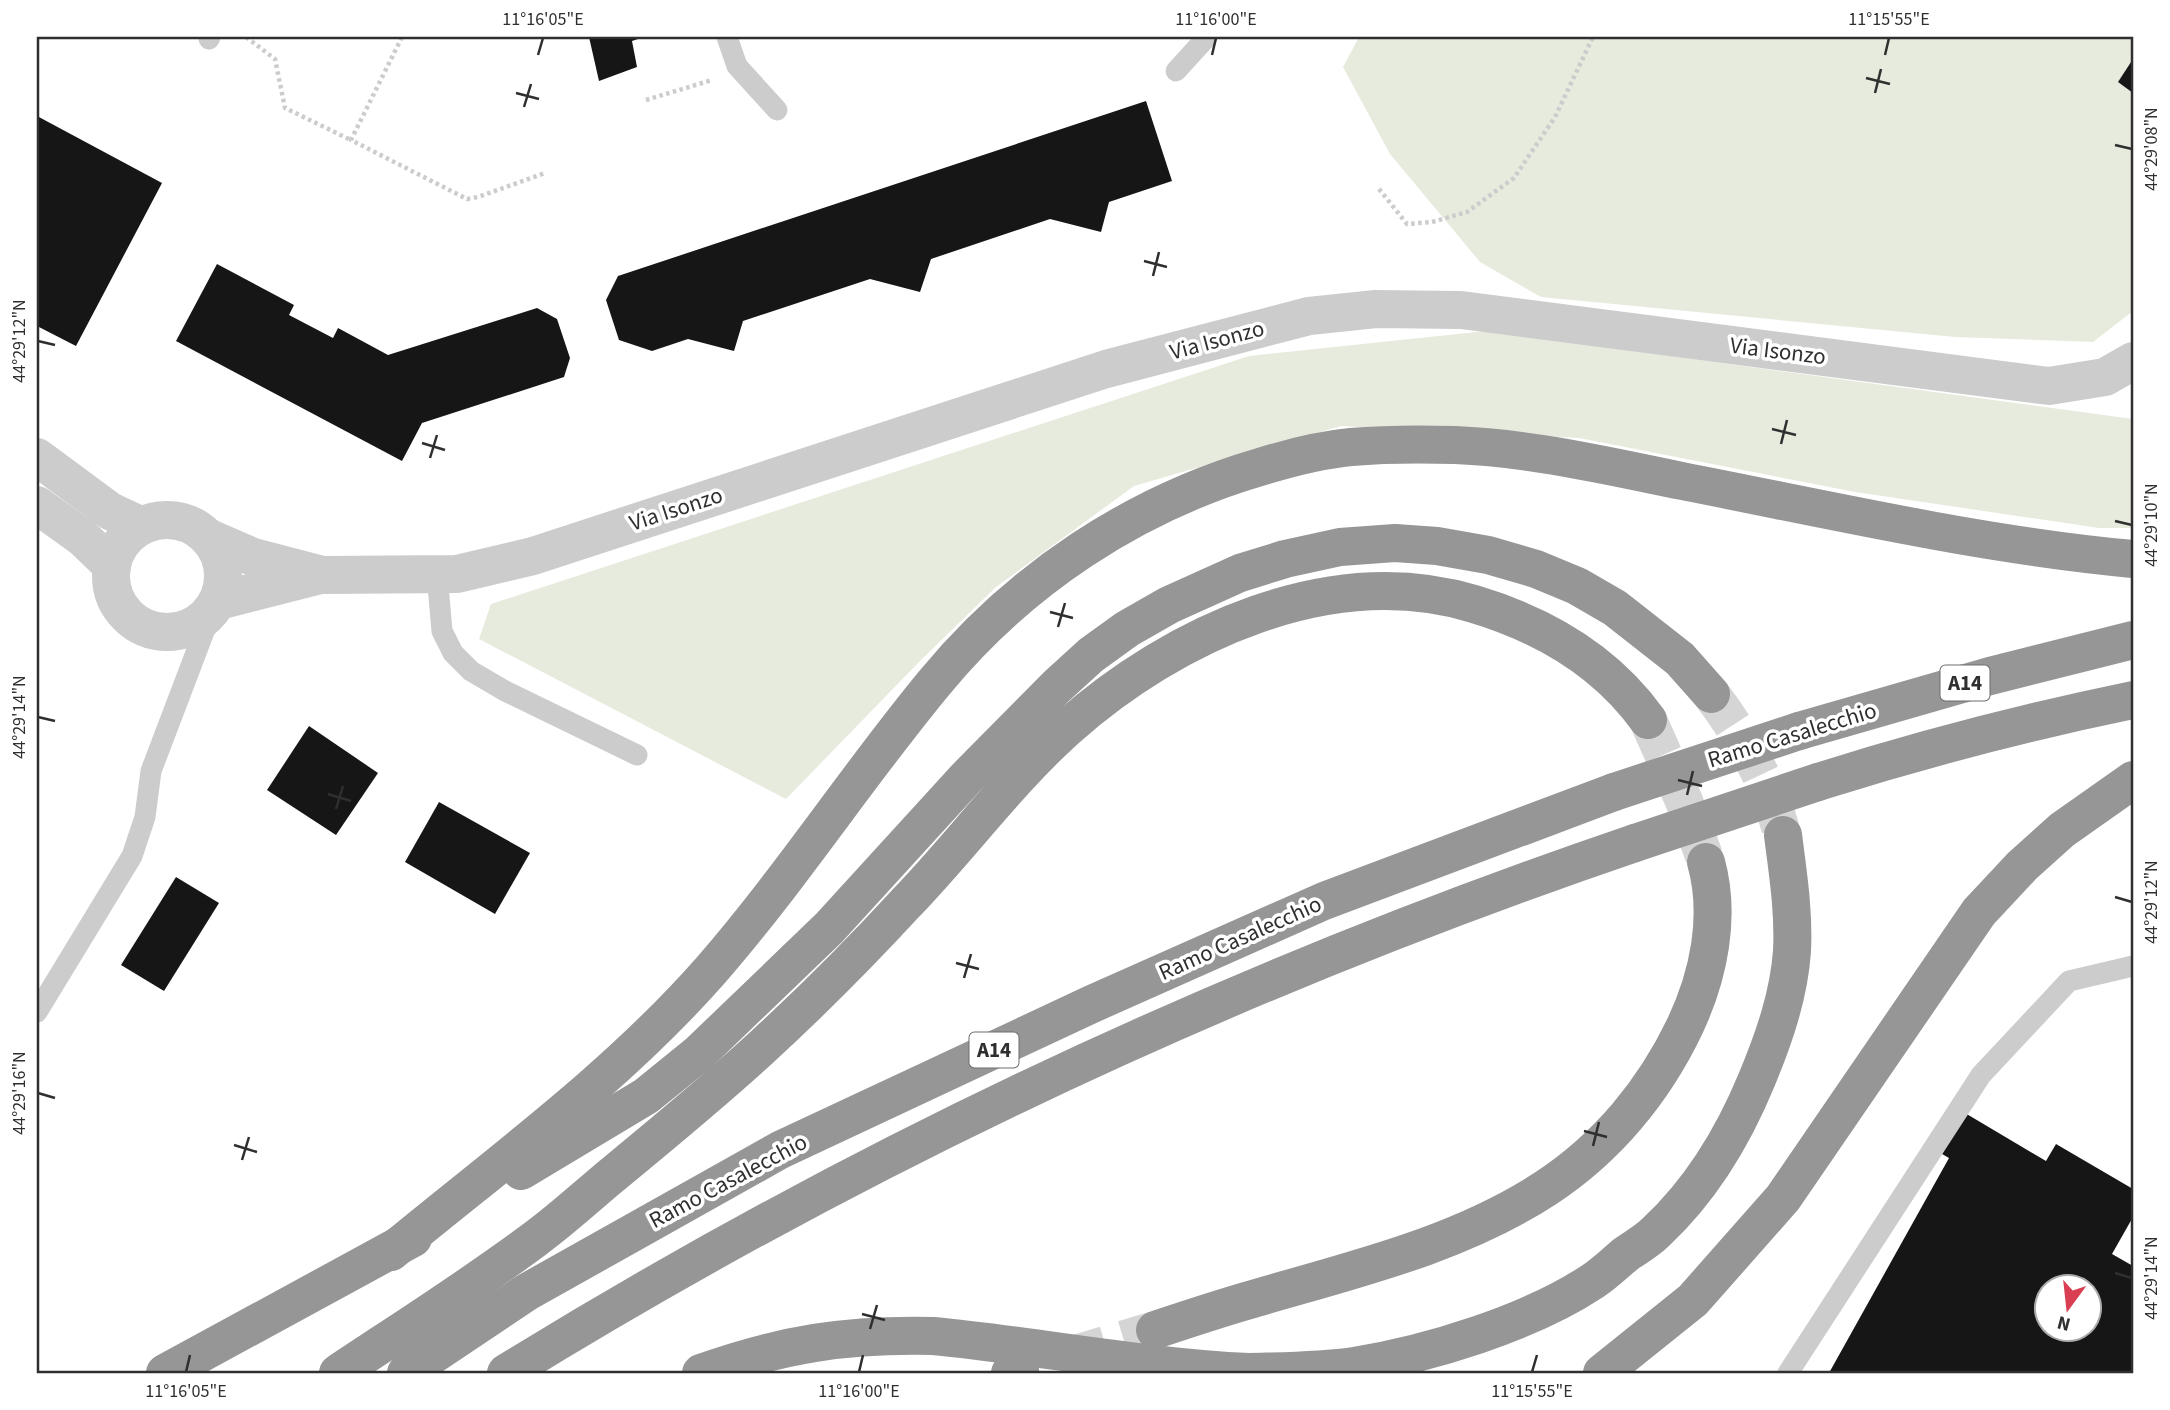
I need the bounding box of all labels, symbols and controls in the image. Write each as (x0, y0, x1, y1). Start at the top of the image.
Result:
text: 11°16'05"E (502, 7, 584, 32)
text: 11°16'00"E (1175, 7, 1257, 32)
text: 11°15'55"E (1848, 7, 1930, 32)
text: 44°29'08"N (2139, 107, 2164, 191)
text: 44°29'12"N (7, 299, 32, 383)
street label: Via Isonzo (1166, 312, 1268, 368)
street label: Via Isonzo (1728, 329, 1828, 373)
street label: Via Isonzo (625, 478, 727, 540)
text: 44°29'10"N (2139, 483, 2164, 567)
road number: A14 (1940, 666, 1990, 700)
text: 44°29'14"N (7, 675, 32, 759)
street label: Ramo Casalecchio (1703, 694, 1881, 776)
text: 44°29'12"N (2139, 860, 2164, 944)
street label: Ramo Casalecchio (1153, 887, 1327, 989)
road number: A14 (970, 1032, 1018, 1068)
text: 44°29'16"N (7, 1051, 32, 1135)
street label: Ramo Casalecchio (643, 1125, 813, 1237)
text: 44°29'14"N (2139, 1236, 2164, 1320)
north arrow (2034, 1274, 2104, 1344)
text: N (2054, 1308, 2074, 1338)
text: 11°16'05"E (145, 1379, 227, 1404)
text: 11°16'00"E (818, 1379, 900, 1404)
text: 11°15'55"E (1491, 1379, 1573, 1404)

